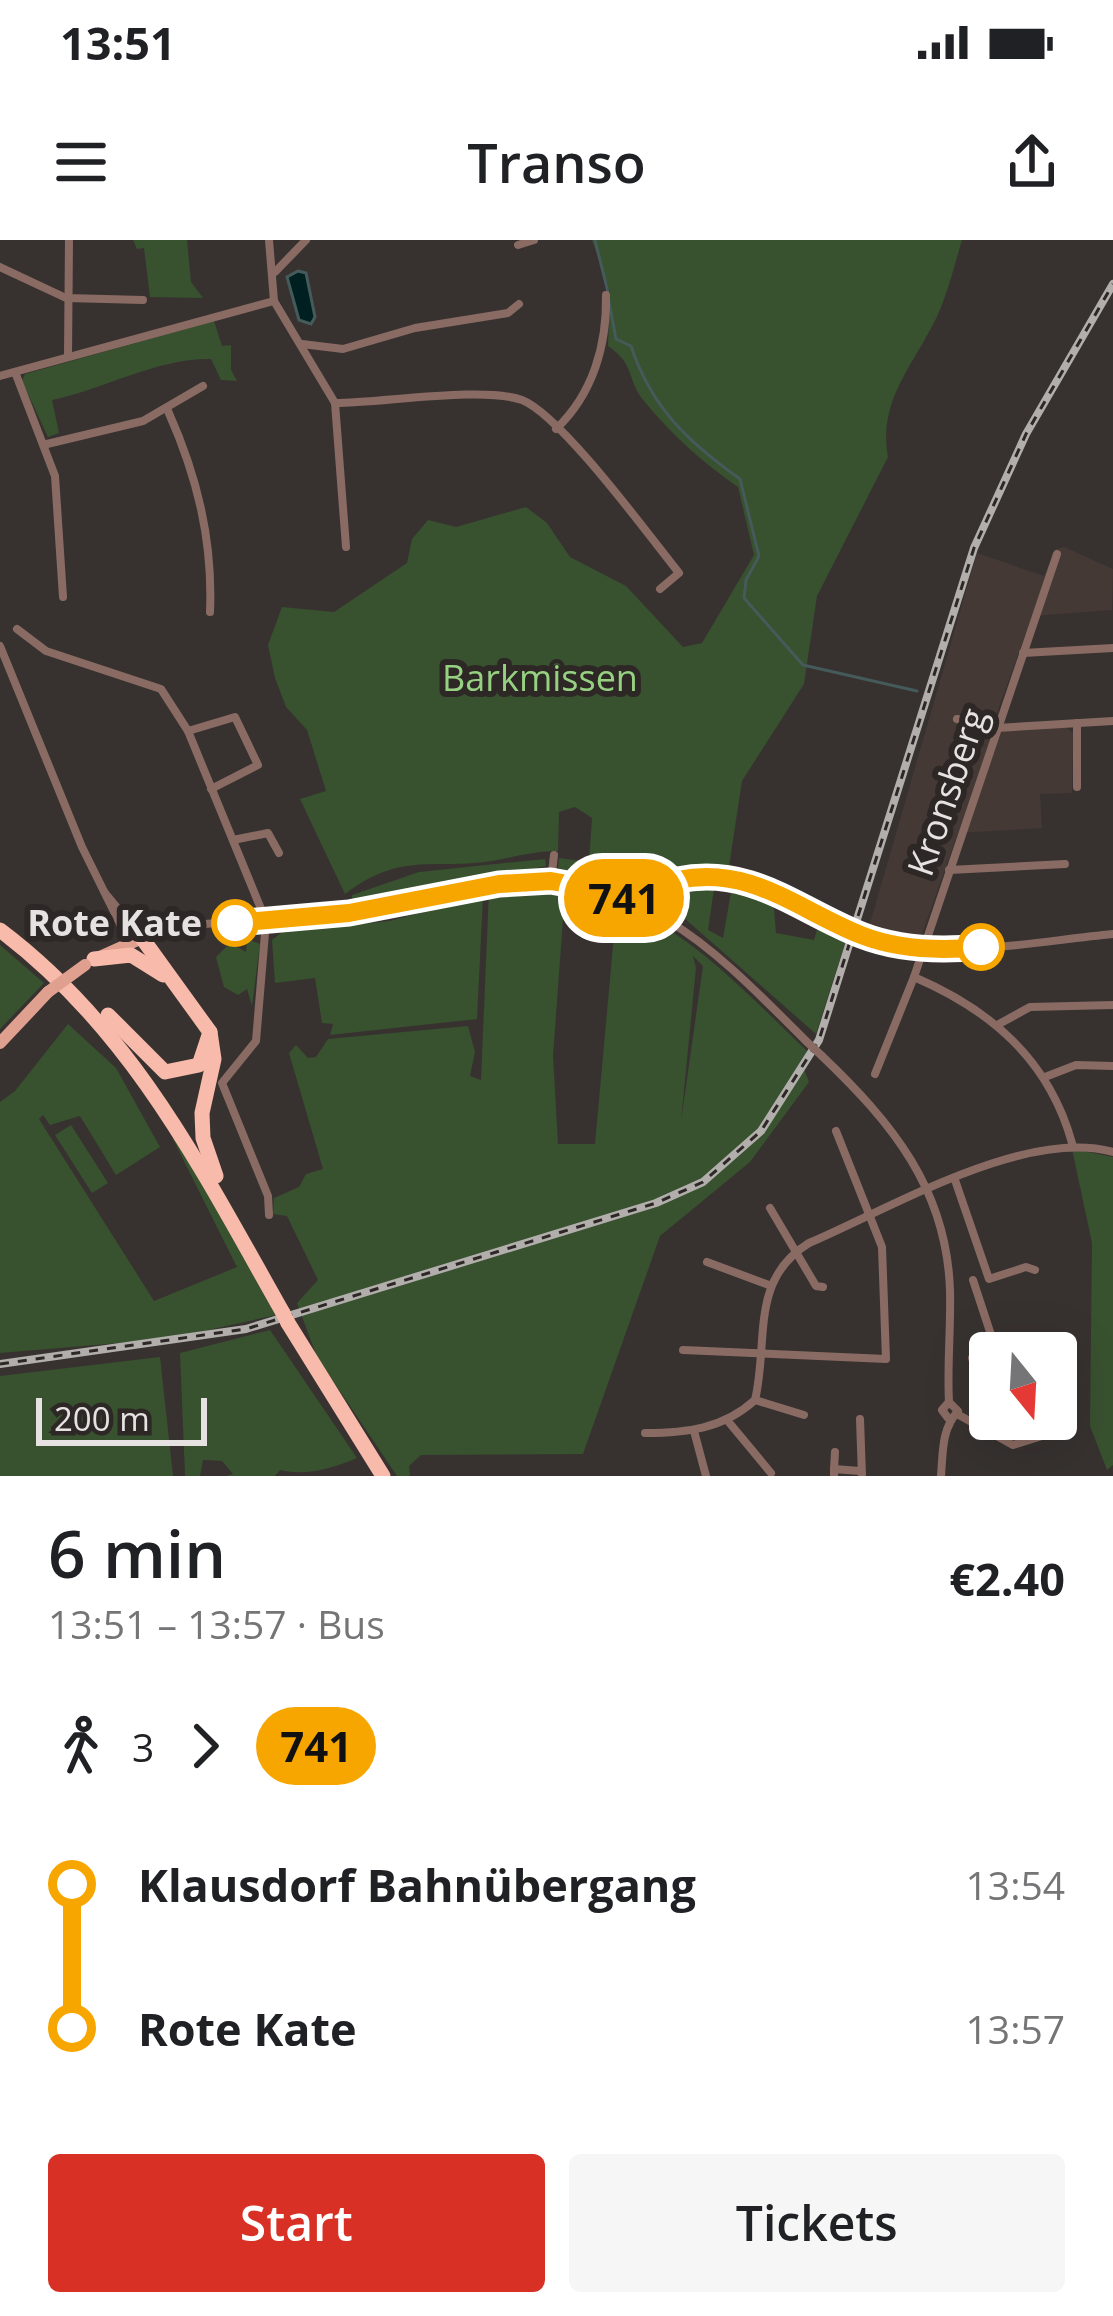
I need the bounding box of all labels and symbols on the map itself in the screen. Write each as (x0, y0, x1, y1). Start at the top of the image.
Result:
park label: Barkmissen (442, 653, 638, 702)
street label: Kronsberg (895, 702, 998, 882)
line badge: 741 (555, 859, 693, 937)
place label: Rote Kate (27, 898, 202, 947)
marker: Rote Kate (213, 901, 257, 945)
unlabelled marker (959, 925, 1003, 969)
north arrow (969, 1332, 1077, 1440)
scale bar (36, 1392, 207, 1445)

